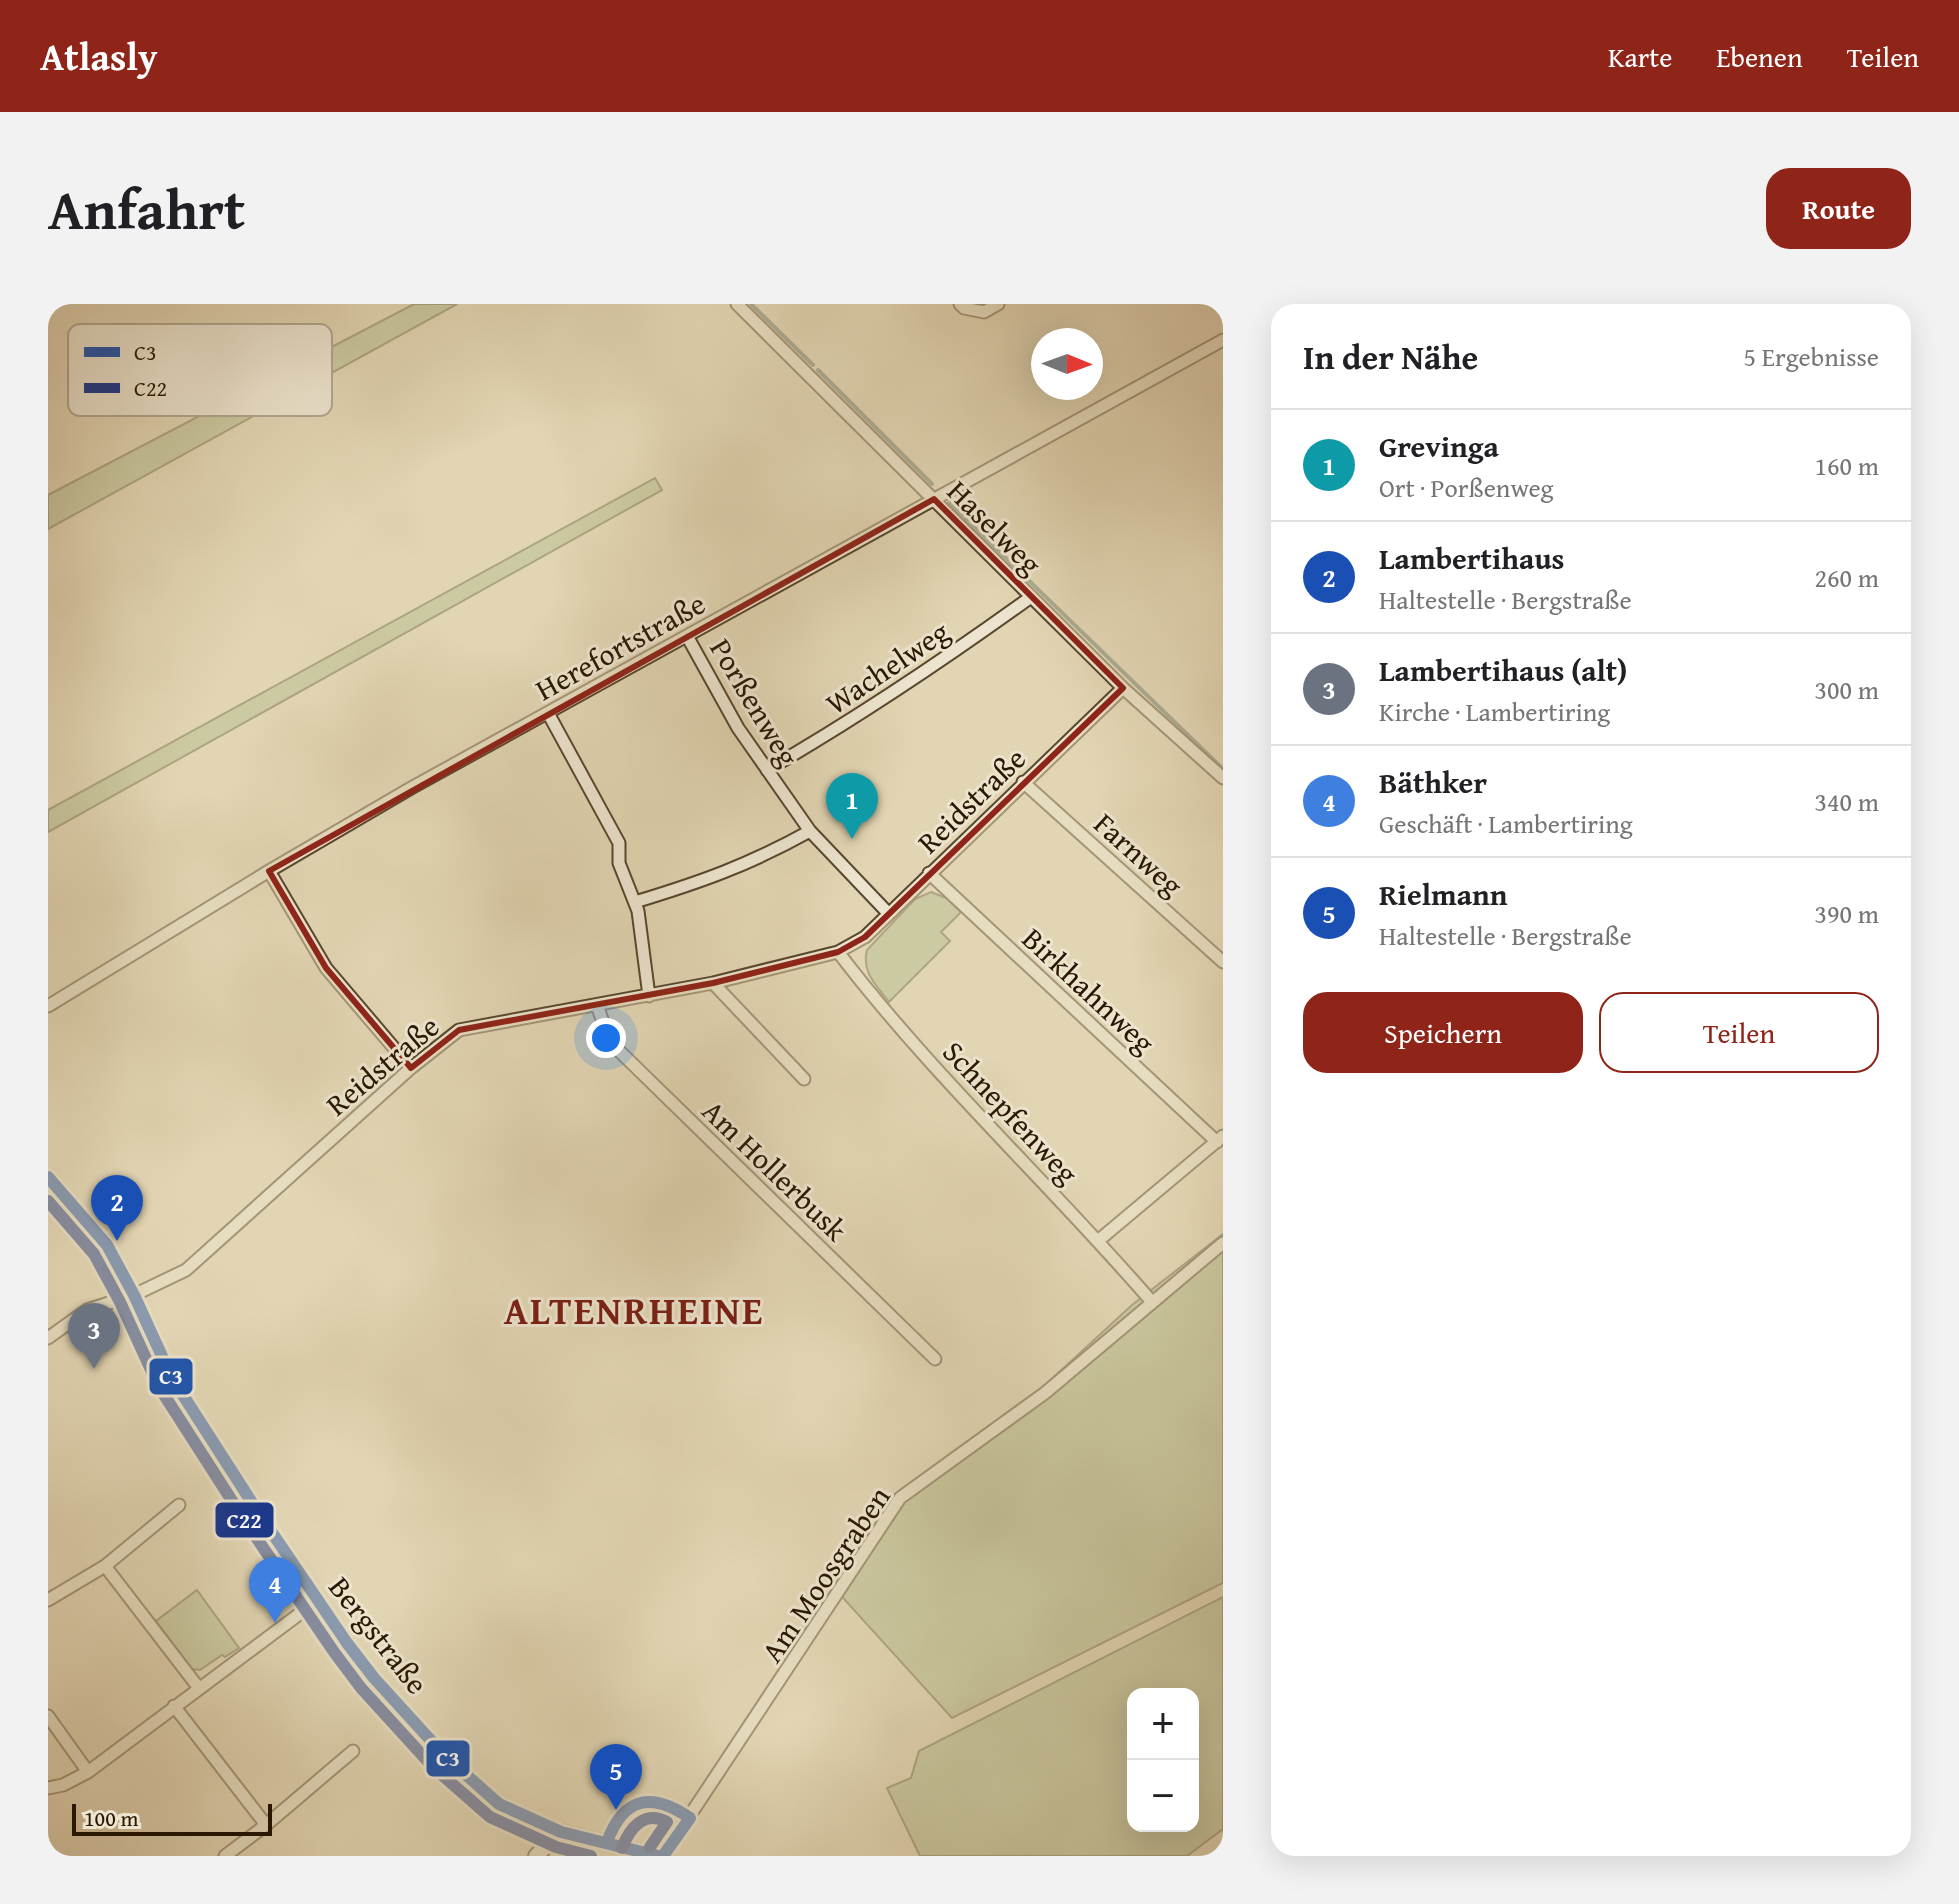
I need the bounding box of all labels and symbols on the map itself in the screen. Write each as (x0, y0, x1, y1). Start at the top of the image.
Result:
legend (68, 324, 332, 416)
north arrow (1031, 328, 1103, 400)
text: C3 (134, 336, 157, 368)
text: C22 (134, 372, 167, 404)
street label: Haselweg (938, 470, 1052, 584)
street label: Herefortstraße (527, 581, 713, 711)
street label: Wachelweg (816, 609, 958, 724)
street label: Porßenweg (700, 630, 810, 774)
street label: Reidstraße (907, 737, 1035, 863)
pin: 1 (826, 773, 878, 839)
street label: Farnweg (1085, 802, 1193, 906)
street label: Birkhahnweg (1013, 917, 1165, 1063)
street label: Reidstraße (316, 1004, 448, 1126)
your location (586, 1018, 626, 1058)
street label: Schnepfenweg (933, 1031, 1089, 1193)
street label: Am Hollerbusk (693, 1089, 858, 1251)
pin: 2 (91, 1175, 143, 1241)
district label: ALTENRHEINE (504, 1282, 764, 1338)
pin: 3 (68, 1303, 120, 1369)
line badge: C3 (148, 1357, 194, 1396)
text: C3 (159, 1360, 183, 1392)
street label: Am Moosgraben (750, 1477, 900, 1671)
line badge: C22 (214, 1501, 275, 1539)
text: C22 (226, 1504, 262, 1536)
pin: 4 (249, 1557, 301, 1623)
street label: Bergstraße (319, 1567, 439, 1703)
line badge: C3 (425, 1739, 471, 1778)
text: C3 (436, 1742, 460, 1774)
pin: 5 (590, 1744, 642, 1810)
scale bar (72, 1800, 272, 1836)

